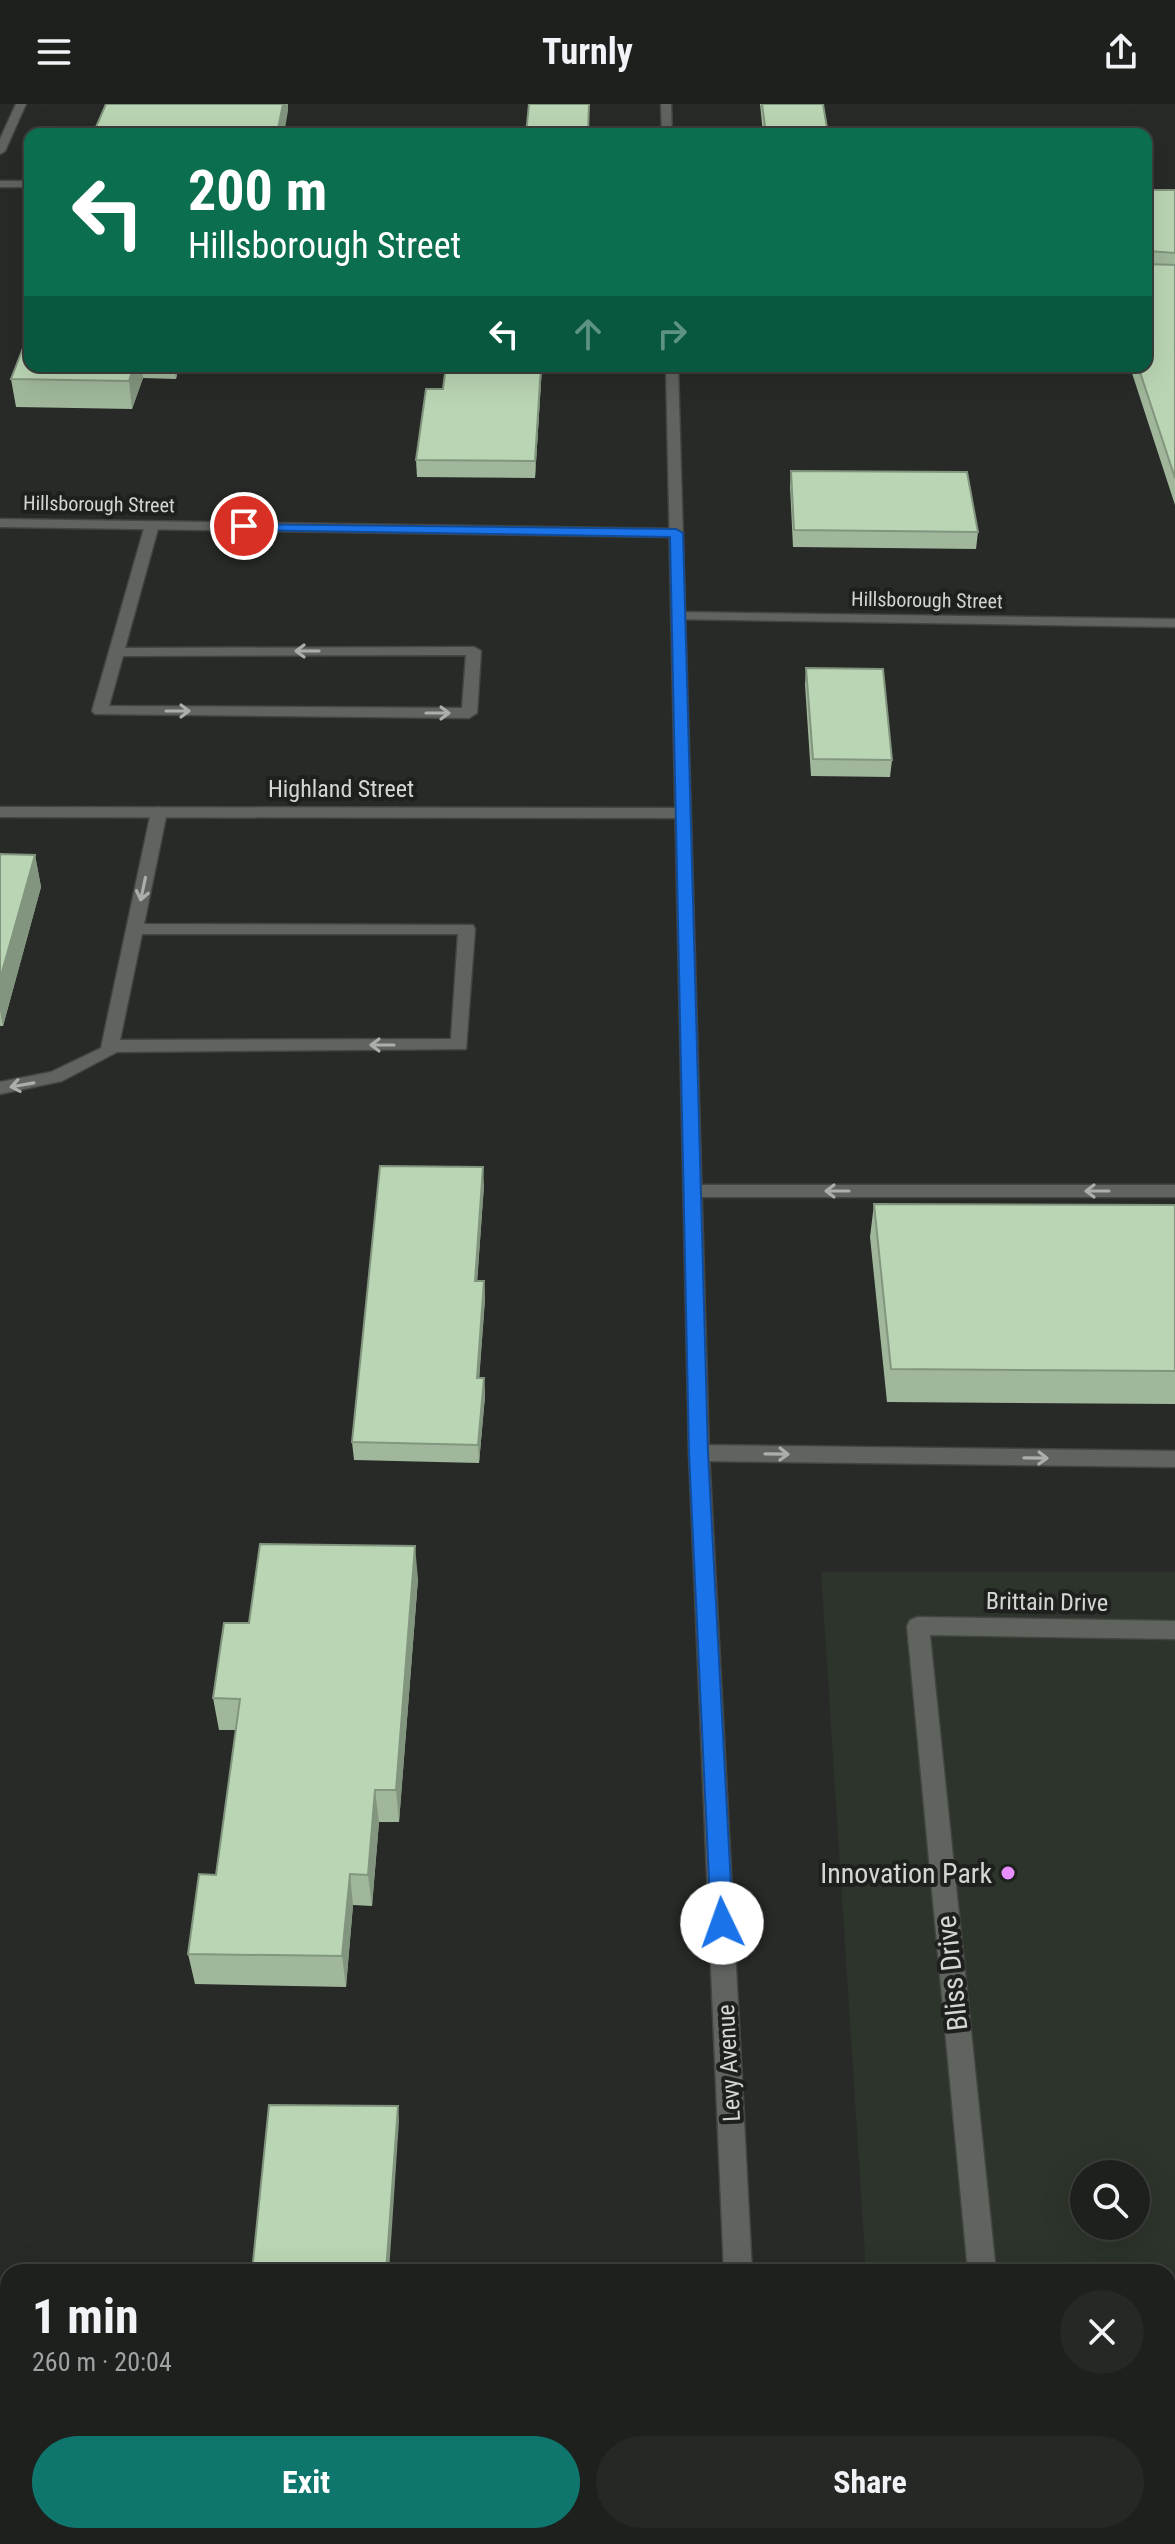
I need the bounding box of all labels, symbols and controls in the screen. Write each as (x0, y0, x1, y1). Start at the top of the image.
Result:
icon: menu (32, 30, 76, 74)
icon: share (1099, 30, 1143, 74)
text: Turnly (542, 31, 633, 73)
text: 200 m (188, 158, 327, 224)
icon: left (56, 160, 160, 264)
text: Hillsborough Street (188, 225, 461, 267)
icon: left (482, 312, 526, 356)
icon: ahead (566, 312, 610, 356)
icon: right (650, 312, 694, 356)
street label: Hillsborough Street (23, 491, 175, 517)
pin (210, 492, 278, 560)
icon: arrive (222, 504, 266, 548)
street label: Hillsborough Street (851, 587, 1003, 613)
one-way arrow (294, 643, 321, 659)
one-way arrow (164, 703, 191, 719)
one-way arrow (424, 705, 451, 720)
street label: Highland Street (268, 775, 414, 803)
one-way arrow (135, 875, 150, 901)
one-way arrow (369, 1037, 396, 1053)
one-way arrow (9, 1078, 35, 1093)
one-way arrow (824, 1183, 851, 1199)
one-way arrow (1084, 1183, 1111, 1199)
one-way arrow (763, 1446, 790, 1462)
one-way arrow (1022, 1450, 1049, 1465)
street label: Brittain Drive (986, 1587, 1108, 1617)
place label: Innovation Park (820, 1857, 992, 1890)
marker: Innovation Park (999, 1864, 1017, 1882)
position arrow (680, 1881, 764, 1965)
street label: Bliss Drive (930, 1914, 974, 2032)
street label: Levy Avenue (712, 2004, 746, 2122)
map controls (1070, 2160, 1150, 2240)
button: search (1070, 2160, 1150, 2240)
text: 1 min (32, 2288, 139, 2345)
button: close (1060, 2290, 1144, 2374)
text: 260 m · 20:04 (32, 2347, 172, 2377)
button: Exit (32, 2436, 580, 2528)
button: Share (596, 2436, 1144, 2528)

